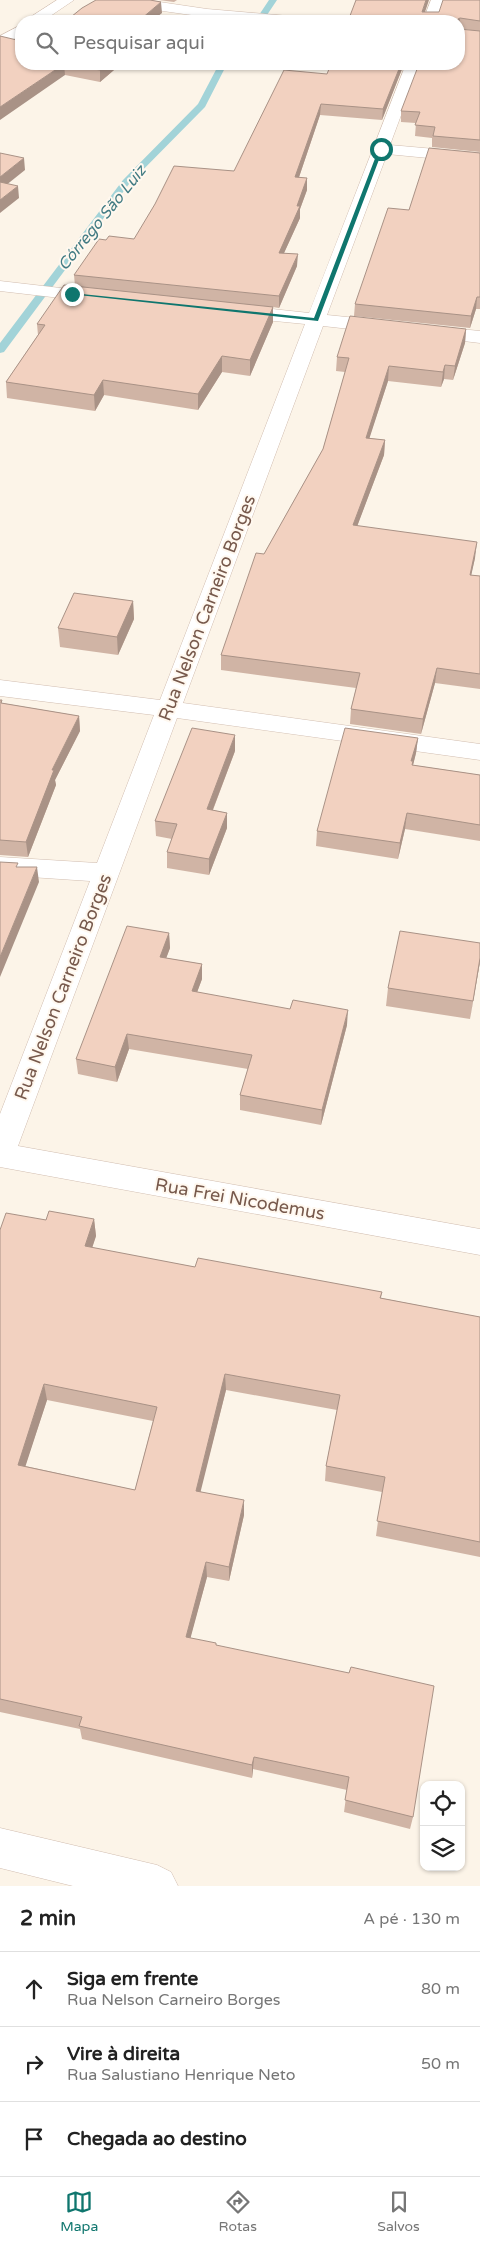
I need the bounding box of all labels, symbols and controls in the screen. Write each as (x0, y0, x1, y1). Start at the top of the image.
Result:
search box (15, 15, 465, 70)
icon: search (33, 29, 61, 57)
text: Pesquisar aqui (73, 32, 205, 54)
route start (370, 138, 393, 161)
water label: Córrego São Luiz (54, 160, 152, 275)
route end (61, 283, 84, 306)
street label: Rua Nelson Carneiro Borges (154, 492, 260, 724)
street label: Rua Nelson Carneiro Borges (10, 871, 116, 1103)
street label: Rua Frei Nicodemus (153, 1173, 327, 1225)
map controls (420, 1781, 465, 1871)
button: locate (420, 1781, 465, 1826)
button: layers (420, 1826, 465, 1871)
text: 2 min (20, 1906, 76, 1931)
text: A pé · 130 m (363, 1909, 460, 1929)
text: Siga em frente (67, 1968, 198, 1990)
icon: ahead (20, 1975, 48, 2003)
text: 80 m (421, 1979, 460, 1999)
text: Rua Nelson Carneiro Borges (67, 1990, 281, 2010)
text: Vire à direita (67, 2043, 180, 2065)
icon: right (20, 2050, 48, 2078)
text: 50 m (421, 2054, 460, 2074)
text: Rua Salustiano Henrique Neto (67, 2065, 295, 2085)
icon: arrive (20, 2125, 48, 2153)
text: Chegada ao destino (67, 2128, 247, 2150)
tab: Mapa (60, 2188, 98, 2235)
tab: Rotas (219, 2188, 257, 2235)
tab: Salvos (377, 2188, 420, 2235)

